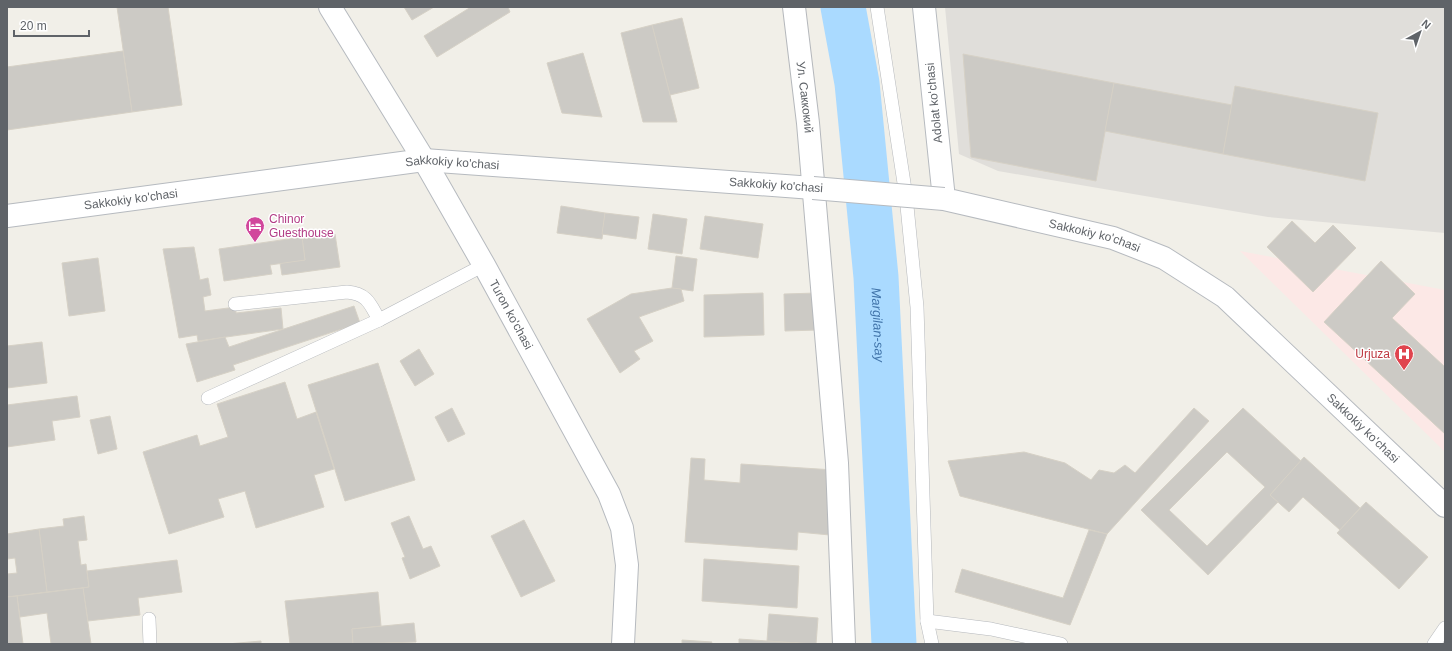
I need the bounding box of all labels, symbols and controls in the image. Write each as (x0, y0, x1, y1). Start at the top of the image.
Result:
scale bar (14, 12, 89, 38)
north arrow (1400, 12, 1440, 52)
text: N (1420, 17, 1433, 32)
text: 20 m (20, 19, 47, 33)
street label: Ул. Саккокий (794, 61, 816, 134)
street label: Adolat koʻchasi (923, 62, 945, 144)
street label: Sakkokiy ko'chasi (404, 153, 500, 172)
street label: Sakkokiy ko'chasi (728, 175, 824, 195)
street label: Sakkokiy ko'chasi (83, 186, 179, 213)
place label: Chinor Guesthouse (269, 212, 334, 240)
hotel icon: Chinor Guesthouse (244, 215, 266, 243)
street label: Sakkokiy ko'chasi (1047, 216, 1142, 255)
street label: Turon ko'chasi (486, 277, 536, 352)
water label: Margilan-say (869, 287, 888, 364)
hospital icon: Urjuza (1393, 343, 1415, 371)
place label: Urjuza (1355, 347, 1390, 361)
street label: Sakkokiy ko'chasi (1324, 390, 1402, 466)

